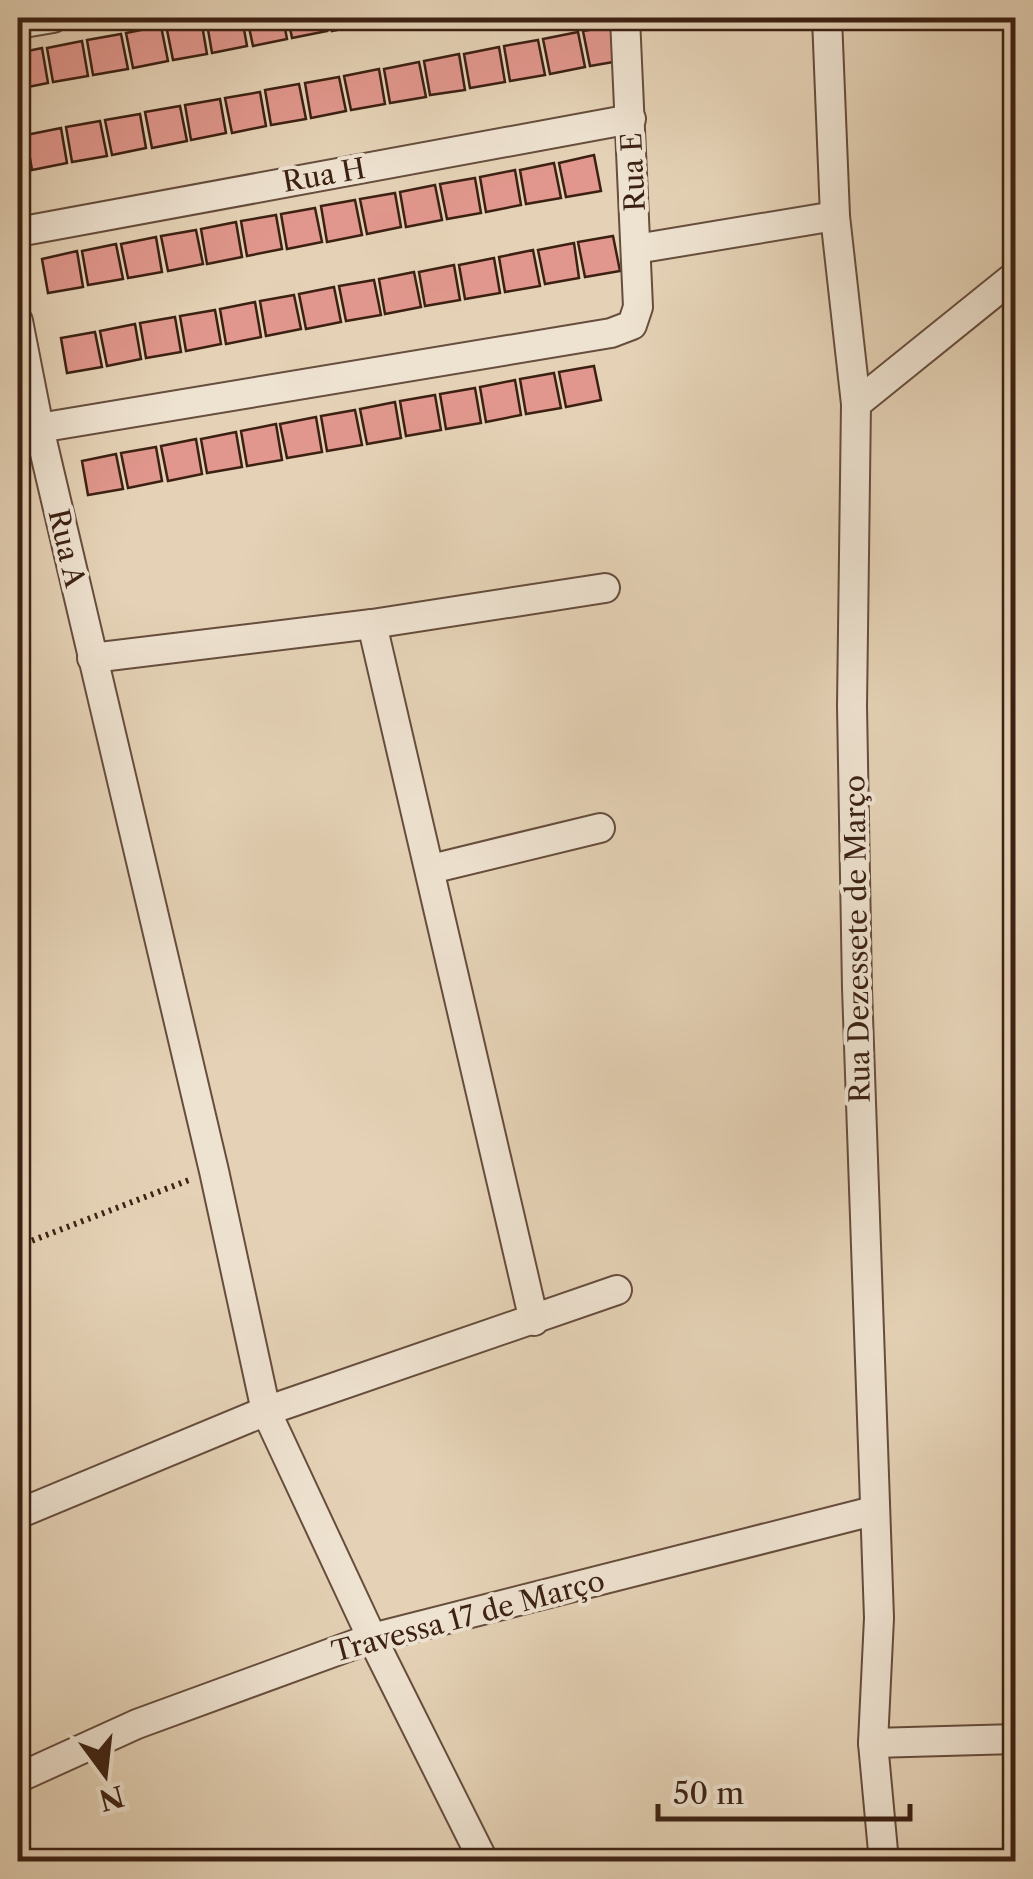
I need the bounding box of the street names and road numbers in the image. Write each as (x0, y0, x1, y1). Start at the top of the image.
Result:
street label: Rua E (614, 132, 652, 212)
street label: Rua H (280, 151, 368, 199)
street label: Rua A (42, 506, 93, 592)
street label: Rua Dezessete de Março (837, 775, 877, 1103)
street label: Travessa 17 de Março (328, 1563, 608, 1669)

